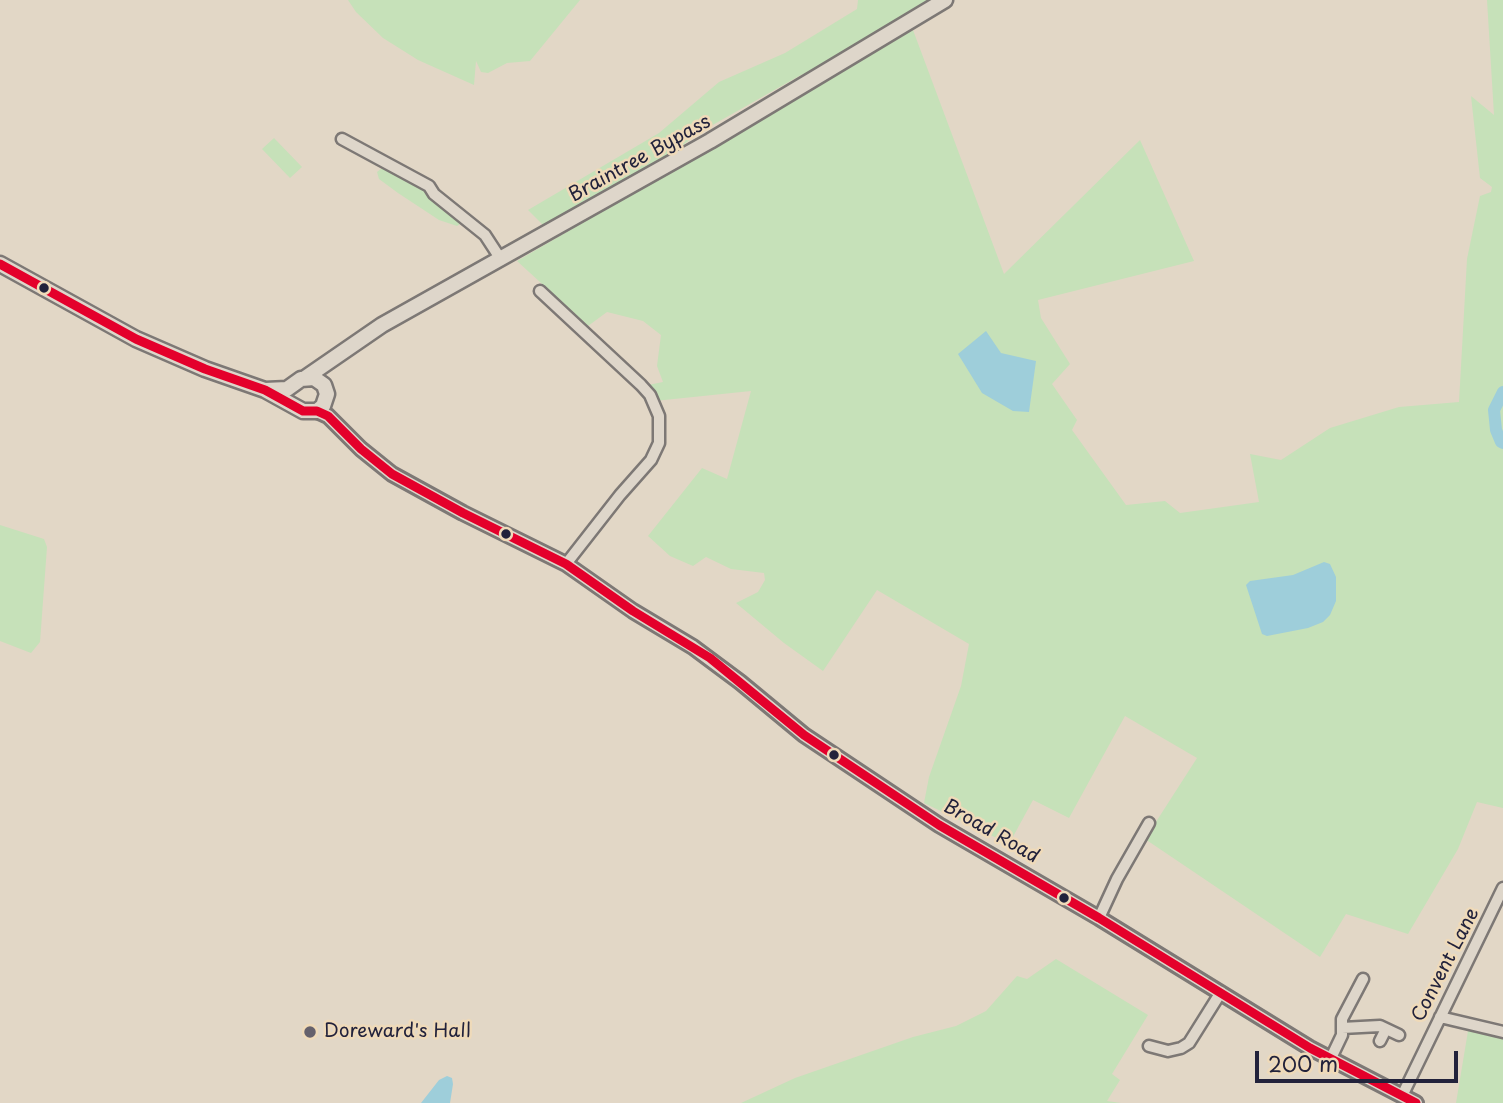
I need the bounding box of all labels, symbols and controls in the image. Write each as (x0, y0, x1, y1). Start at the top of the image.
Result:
street label: Braintree Bypass (565, 111, 715, 207)
unlabelled marker (37, 281, 51, 295)
unlabelled marker (499, 527, 513, 541)
unlabelled marker (827, 748, 841, 762)
street label: Broad Road (939, 795, 1043, 869)
unlabelled marker (1057, 891, 1071, 905)
street label: Convent Lane (1407, 904, 1485, 1026)
place label: Doreward's Hall (324, 1021, 471, 1043)
marker: Doreward's Hall (302, 1024, 318, 1040)
scale bar (1258, 1036, 1461, 1080)
text: 200 m (1268, 1047, 1338, 1079)

